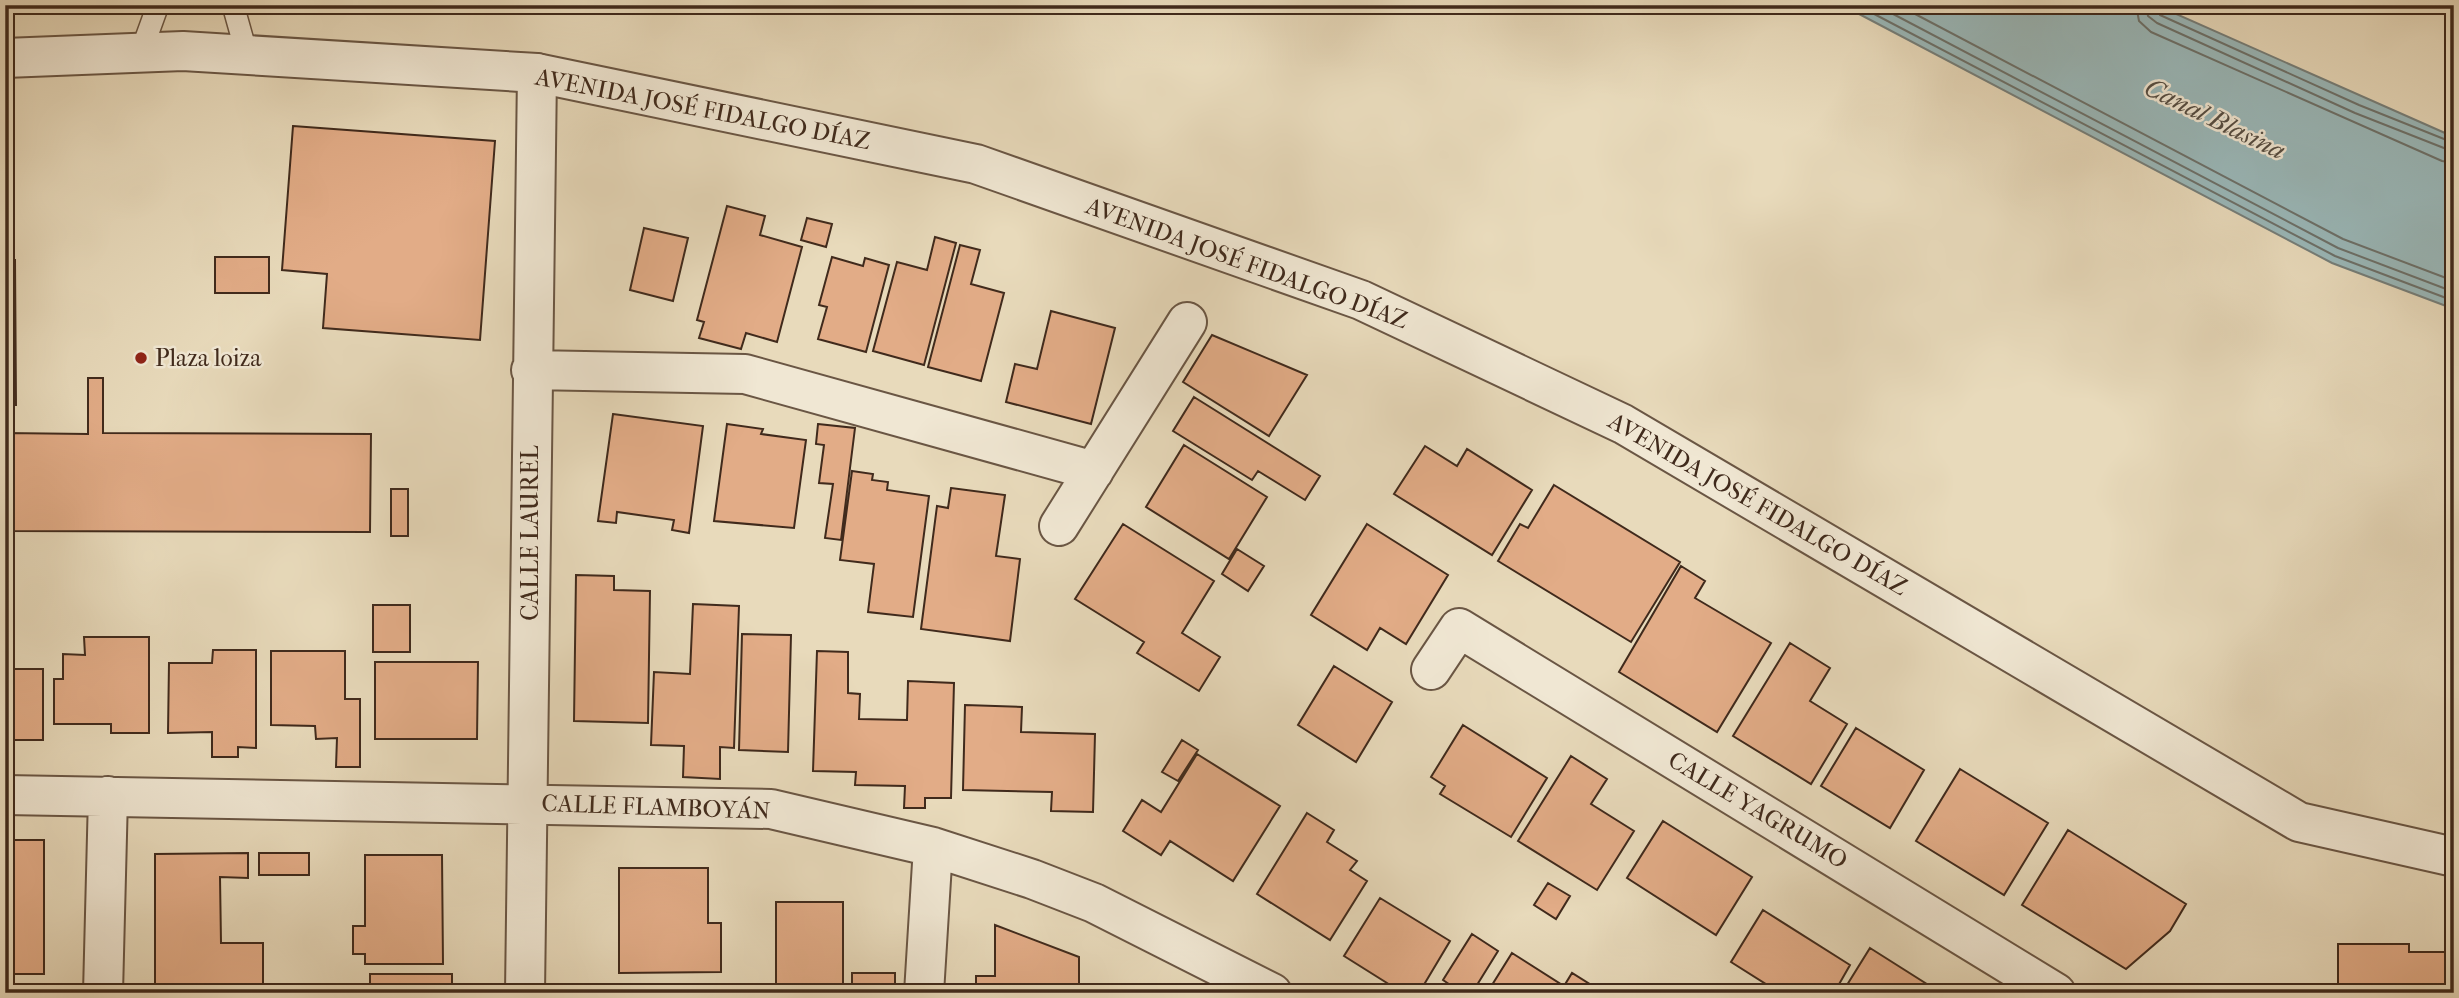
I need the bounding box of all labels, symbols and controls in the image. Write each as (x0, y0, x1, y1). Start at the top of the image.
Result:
street label: AVENIDA JOSÉ FIDALGO DÍAZ (532, 62, 873, 155)
water label: Canal Blasina (2140, 72, 2290, 166)
street label: AVENIDA JOSÉ FIDALGO DÍAZ (1081, 190, 1412, 334)
place label: Plaza loiza (155, 344, 262, 372)
marker: Plaza loiza (133, 350, 149, 366)
street label: AVENIDA JOSÉ FIDALGO DÍAZ (1603, 405, 1913, 601)
street label: CALLE LAUREL (516, 445, 544, 621)
street label: CALLE YAGRUMO (1663, 745, 1853, 875)
street label: CALLE FLAMBOYÁN (541, 788, 771, 825)

